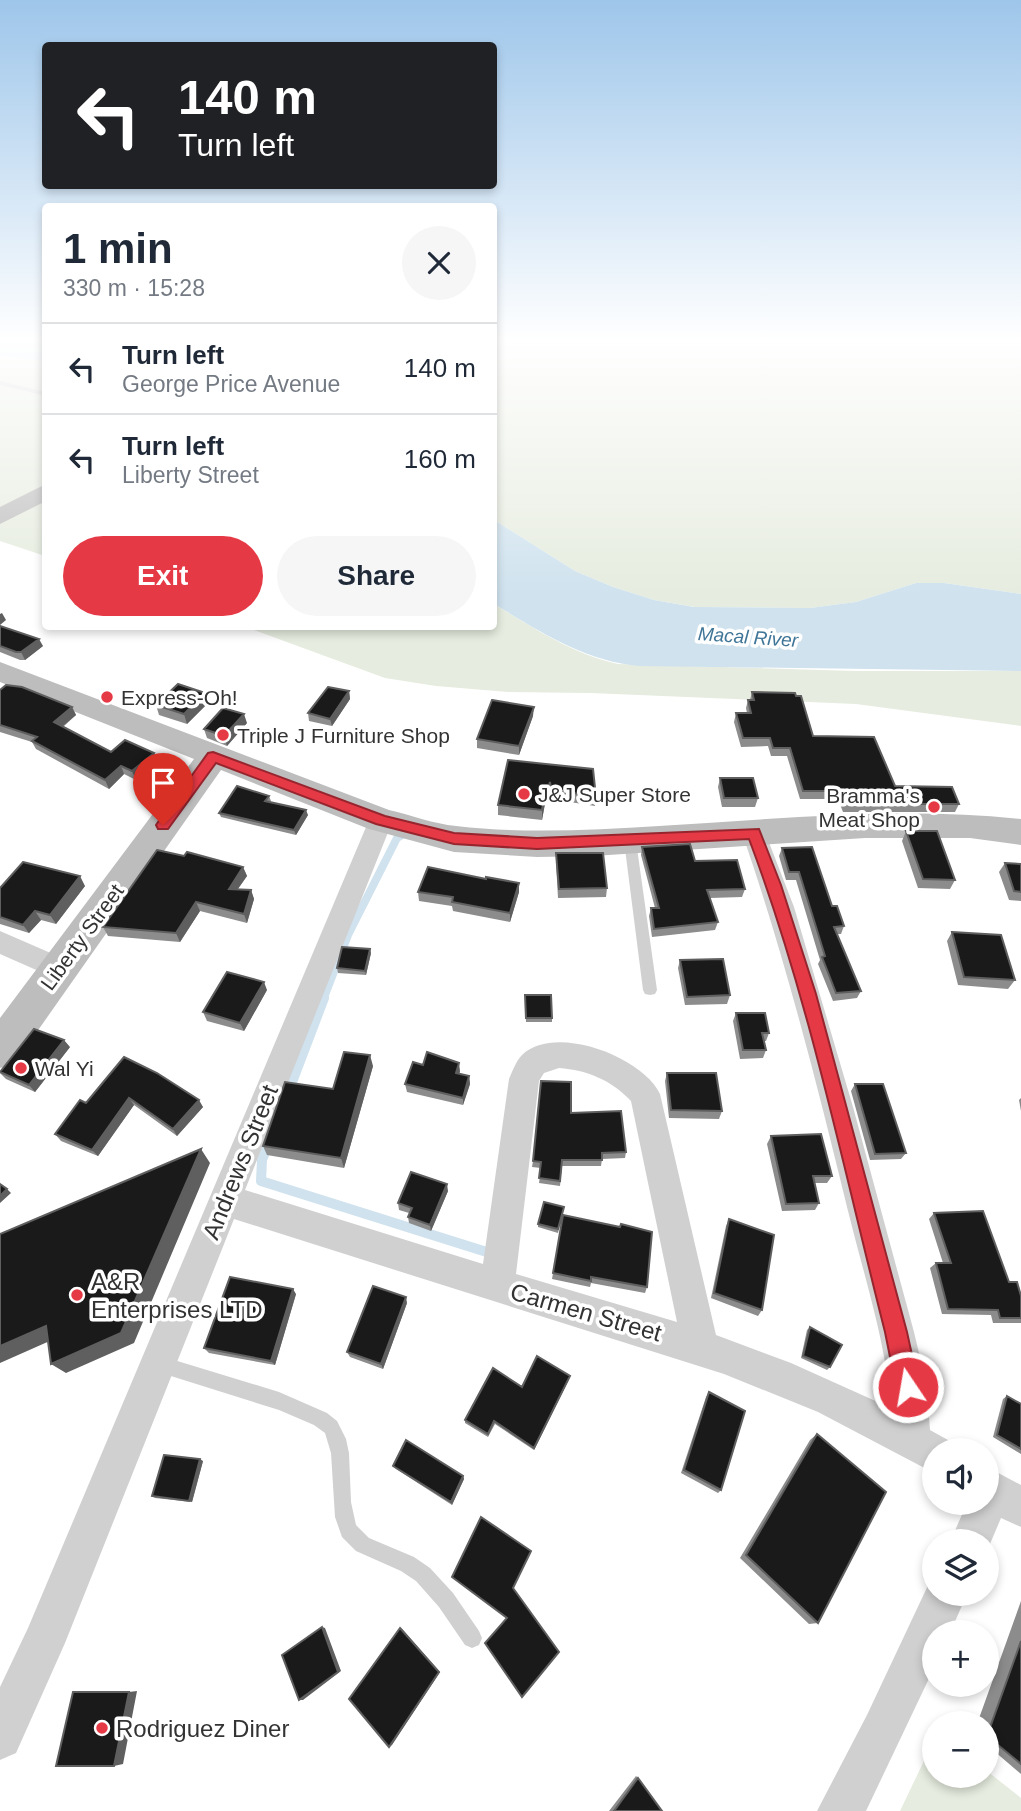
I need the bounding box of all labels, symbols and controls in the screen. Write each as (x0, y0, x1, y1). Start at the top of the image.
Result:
icon: left (63, 70, 154, 161)
text: 140 m (178, 70, 317, 124)
text: Turn left (178, 127, 294, 163)
text: 1 min (63, 225, 173, 272)
button: close (402, 226, 476, 300)
text: 330 m · 15:28 (63, 275, 205, 301)
text: Turn left (122, 340, 224, 370)
icon: left (63, 350, 101, 388)
text: 140 m (404, 353, 476, 383)
text: George Price Avenue (122, 371, 340, 397)
text: Turn left (122, 431, 224, 461)
icon: left (63, 441, 101, 479)
text: 160 m (404, 444, 476, 474)
text: Liberty Street (122, 462, 259, 488)
button: Exit (63, 536, 263, 616)
button: Share (277, 536, 476, 616)
water label: Macal River (697, 623, 799, 651)
place label: Express-Oh! (121, 686, 238, 709)
marker: Express-Oh! (99, 689, 115, 705)
place label: Triple J Furniture Shop (237, 724, 450, 747)
marker: Triple J Furniture Shop (215, 727, 231, 743)
pin (133, 753, 193, 825)
icon: arrive (144, 764, 182, 802)
place label: J&J Super Store (538, 783, 691, 806)
place label: Bramma's Meat Shop (818, 784, 920, 831)
marker: J&J Super Store (516, 786, 532, 802)
marker: Bramma's Meat Shop (926, 799, 942, 815)
street label: Liberty Street (36, 880, 128, 994)
place label: Wal Yi (35, 1057, 94, 1080)
marker: Wal Yi (13, 1060, 29, 1076)
street label: Andrews Street (197, 1081, 283, 1243)
place label: A&R Enterprises LTD (91, 1268, 263, 1323)
street label: Carmen Street (507, 1278, 665, 1347)
marker: A&R Enterprises LTD (69, 1287, 85, 1303)
position arrow (871, 1350, 945, 1424)
map controls (922, 1438, 999, 1788)
button: sound (922, 1438, 999, 1515)
button: layers (922, 1529, 999, 1606)
button: + (922, 1620, 999, 1697)
button: − (922, 1711, 999, 1788)
place label: Rodriguez Diner (116, 1715, 289, 1742)
marker: Rodriguez Diner (94, 1720, 110, 1736)

